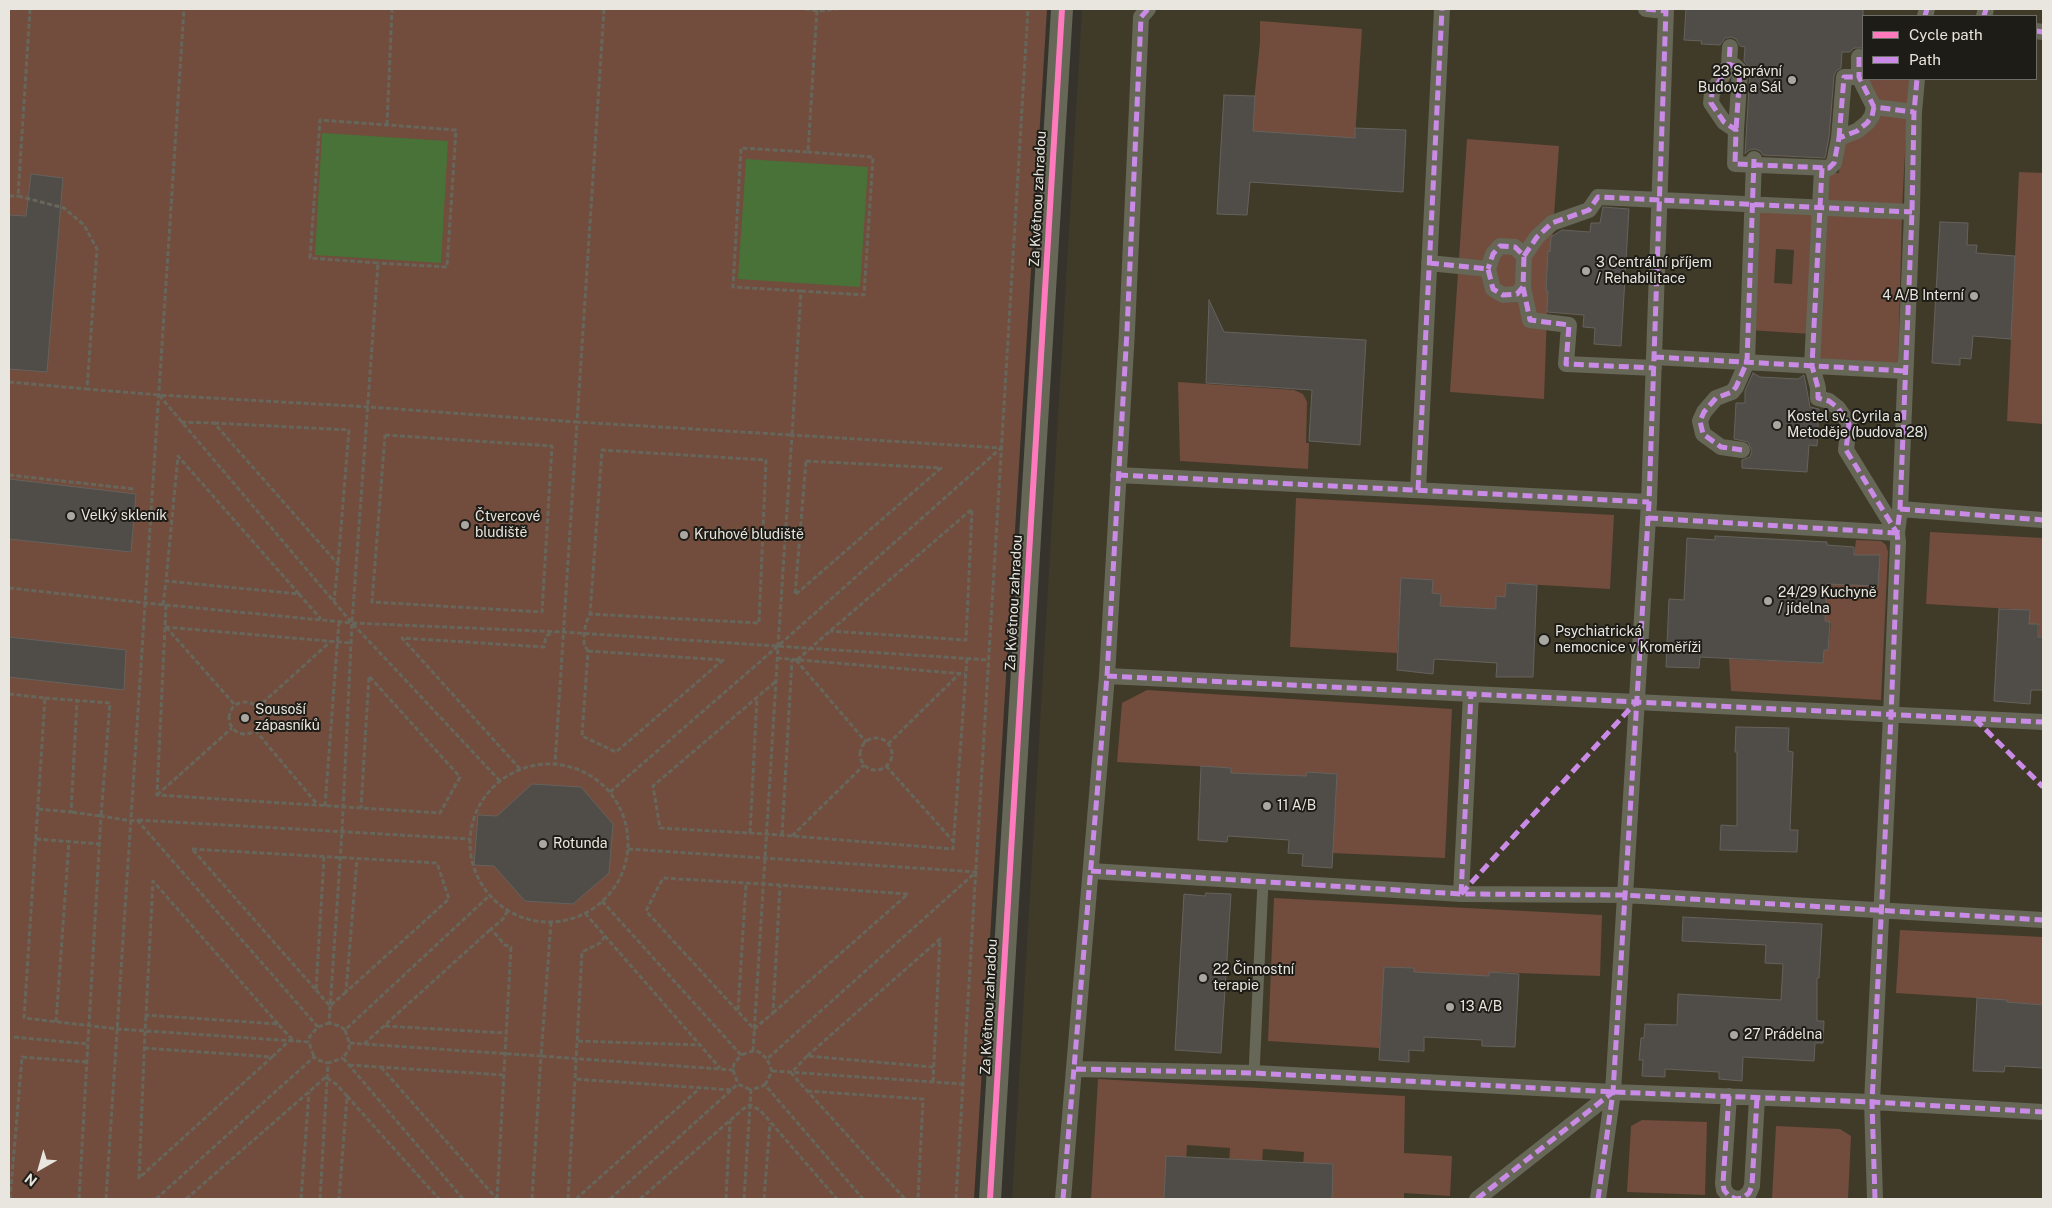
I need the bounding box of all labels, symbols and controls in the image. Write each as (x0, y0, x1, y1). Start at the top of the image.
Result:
legend (1862, 15, 2037, 80)
text: Cycle path (1909, 26, 1983, 43)
text: Path (1909, 51, 1941, 68)
place label: 23 Správní Budova a Sál (1698, 64, 1782, 96)
marker: 23 Správní Budova a Sál (1786, 74, 1798, 86)
street label: Za Květnou zahradou (1026, 130, 1050, 268)
place label: 3 Centrální příjem / Rehabilitace (1596, 255, 1712, 288)
marker: 3 Centrální příjem / Rehabilitace (1580, 265, 1592, 277)
place label: 4 A/B Interní (1882, 288, 1964, 304)
marker: 4 A/B Interní (1968, 290, 1980, 302)
place label: Kostel sv. Cyrila a Metoděje (budova 28) (1787, 409, 1928, 442)
marker: Kostel sv. Cyrila a Metoděje (budova 28) (1771, 419, 1783, 431)
place label: Velký skleník (81, 508, 167, 524)
place label: Čtvercové bludiště (475, 509, 540, 542)
marker: Velký skleník (65, 510, 77, 522)
marker: Čtvercové bludiště (459, 519, 471, 531)
place label: Kruhové bludiště (694, 527, 804, 543)
marker: Kruhové bludiště (678, 529, 690, 541)
street label: Za Květnou zahradou (1002, 534, 1026, 672)
place label: 24/29 Kuchyně / jídelna (1778, 585, 1877, 618)
marker: 24/29 Kuchyně / jídelna (1762, 595, 1774, 607)
place label: Psychiatrická nemocnice v Kroměříži (1555, 624, 1701, 656)
marker: Psychiatrická nemocnice v Kroměříži (1537, 633, 1551, 647)
place label: Sousoší zápasníků (255, 702, 320, 734)
marker: Sousoší zápasníků (239, 712, 251, 724)
place label: 11 A/B (1277, 798, 1316, 814)
marker: 11 A/B (1261, 800, 1273, 812)
place label: Rotunda (553, 836, 608, 852)
marker: Rotunda (537, 838, 549, 850)
street label: Za Květnou zahradou (977, 938, 1001, 1076)
place label: 22 Činnostní terapie (1213, 962, 1294, 994)
marker: 22 Činnostní terapie (1197, 972, 1209, 984)
place label: 13 A/B (1460, 999, 1502, 1015)
marker: 13 A/B (1444, 1001, 1456, 1013)
place label: 27 Prádelna (1744, 1027, 1822, 1043)
marker: 27 Prádelna (1728, 1029, 1740, 1041)
north arrow (15, 1143, 65, 1193)
text: N (22, 1170, 40, 1190)

